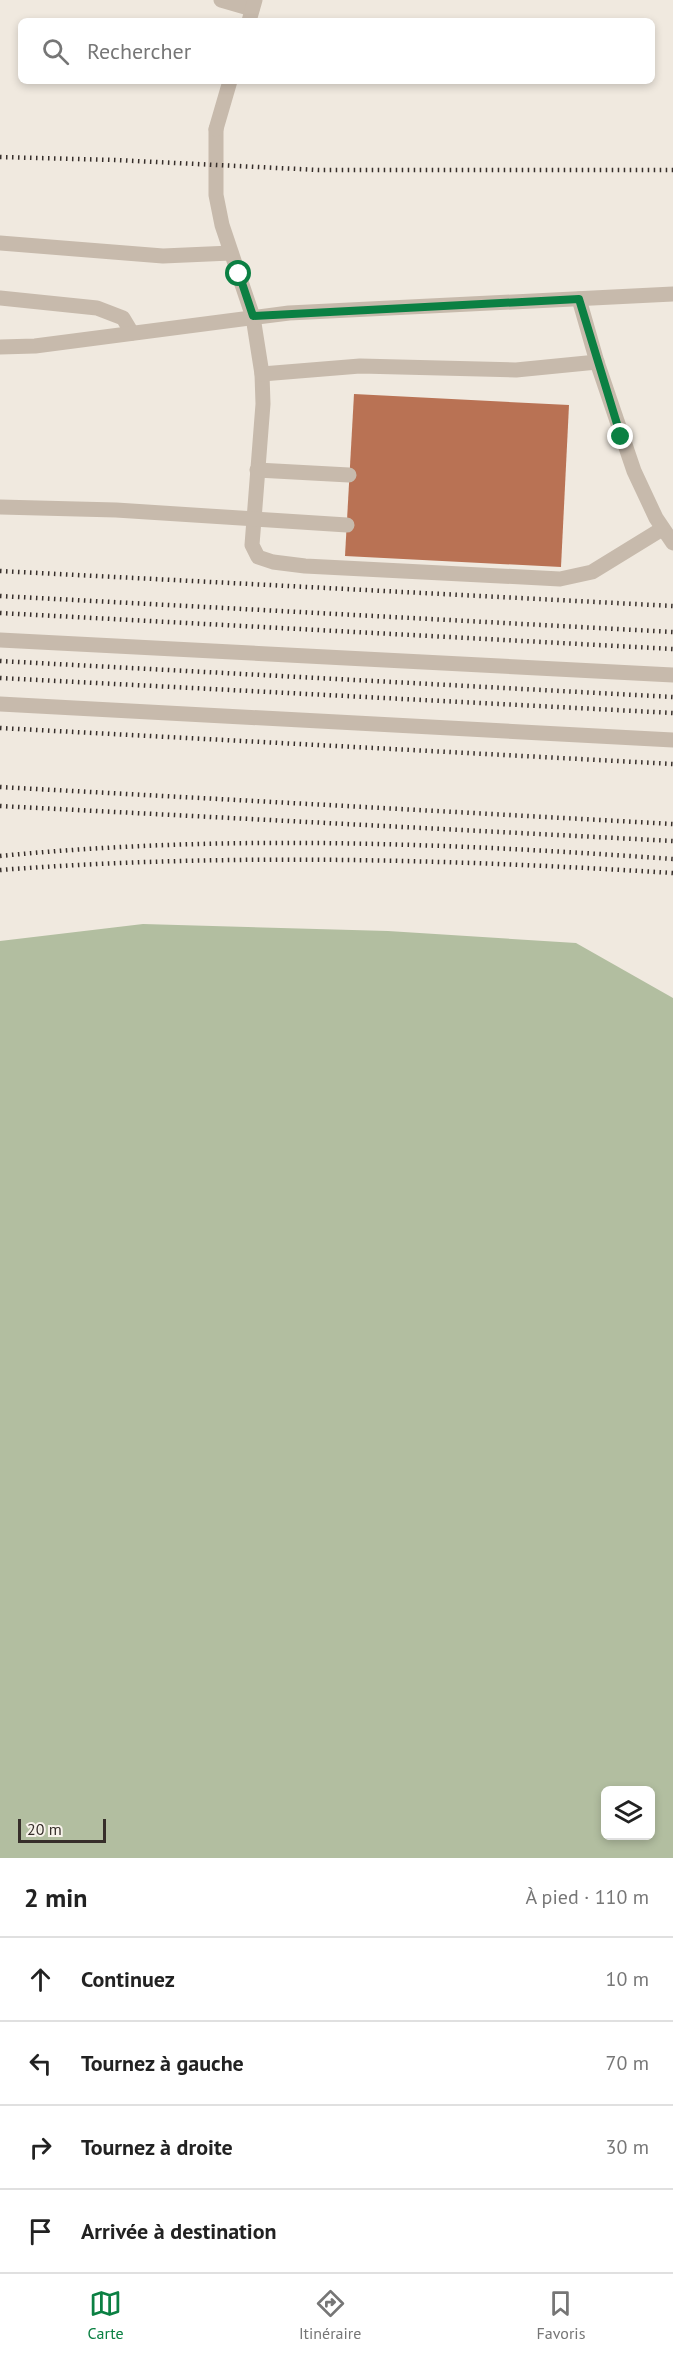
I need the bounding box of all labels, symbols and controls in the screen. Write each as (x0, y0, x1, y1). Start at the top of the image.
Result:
search box (18, 18, 655, 84)
icon: search (39, 35, 72, 68)
text: Rechercher (87, 37, 191, 65)
route start (225, 260, 251, 286)
route end (607, 423, 633, 449)
map controls (601, 1786, 655, 1840)
button: layers (601, 1786, 655, 1840)
scale bar (18, 1816, 106, 1844)
text: 20 m (27, 1819, 62, 1839)
text: 2 min (24, 1881, 87, 1914)
text: À pied · 110 m (525, 1884, 649, 1910)
icon: ahead (24, 1963, 57, 1996)
text: Continuez (81, 1965, 175, 1993)
text: 10 m (606, 1966, 649, 1992)
icon: left (24, 2047, 57, 2080)
text: Tournez à gauche (81, 2049, 244, 2077)
text: 70 m (606, 2050, 649, 2076)
icon: right (24, 2131, 57, 2164)
text: Tournez à droite (81, 2133, 233, 2161)
text: 30 m (606, 2134, 649, 2160)
icon: arrive (24, 2215, 57, 2248)
text: Arrivée à destination (81, 2217, 277, 2245)
tab: Carte (88, 2287, 124, 2343)
tab: Itinéraire (299, 2287, 361, 2343)
tab: Favoris (537, 2287, 585, 2343)

